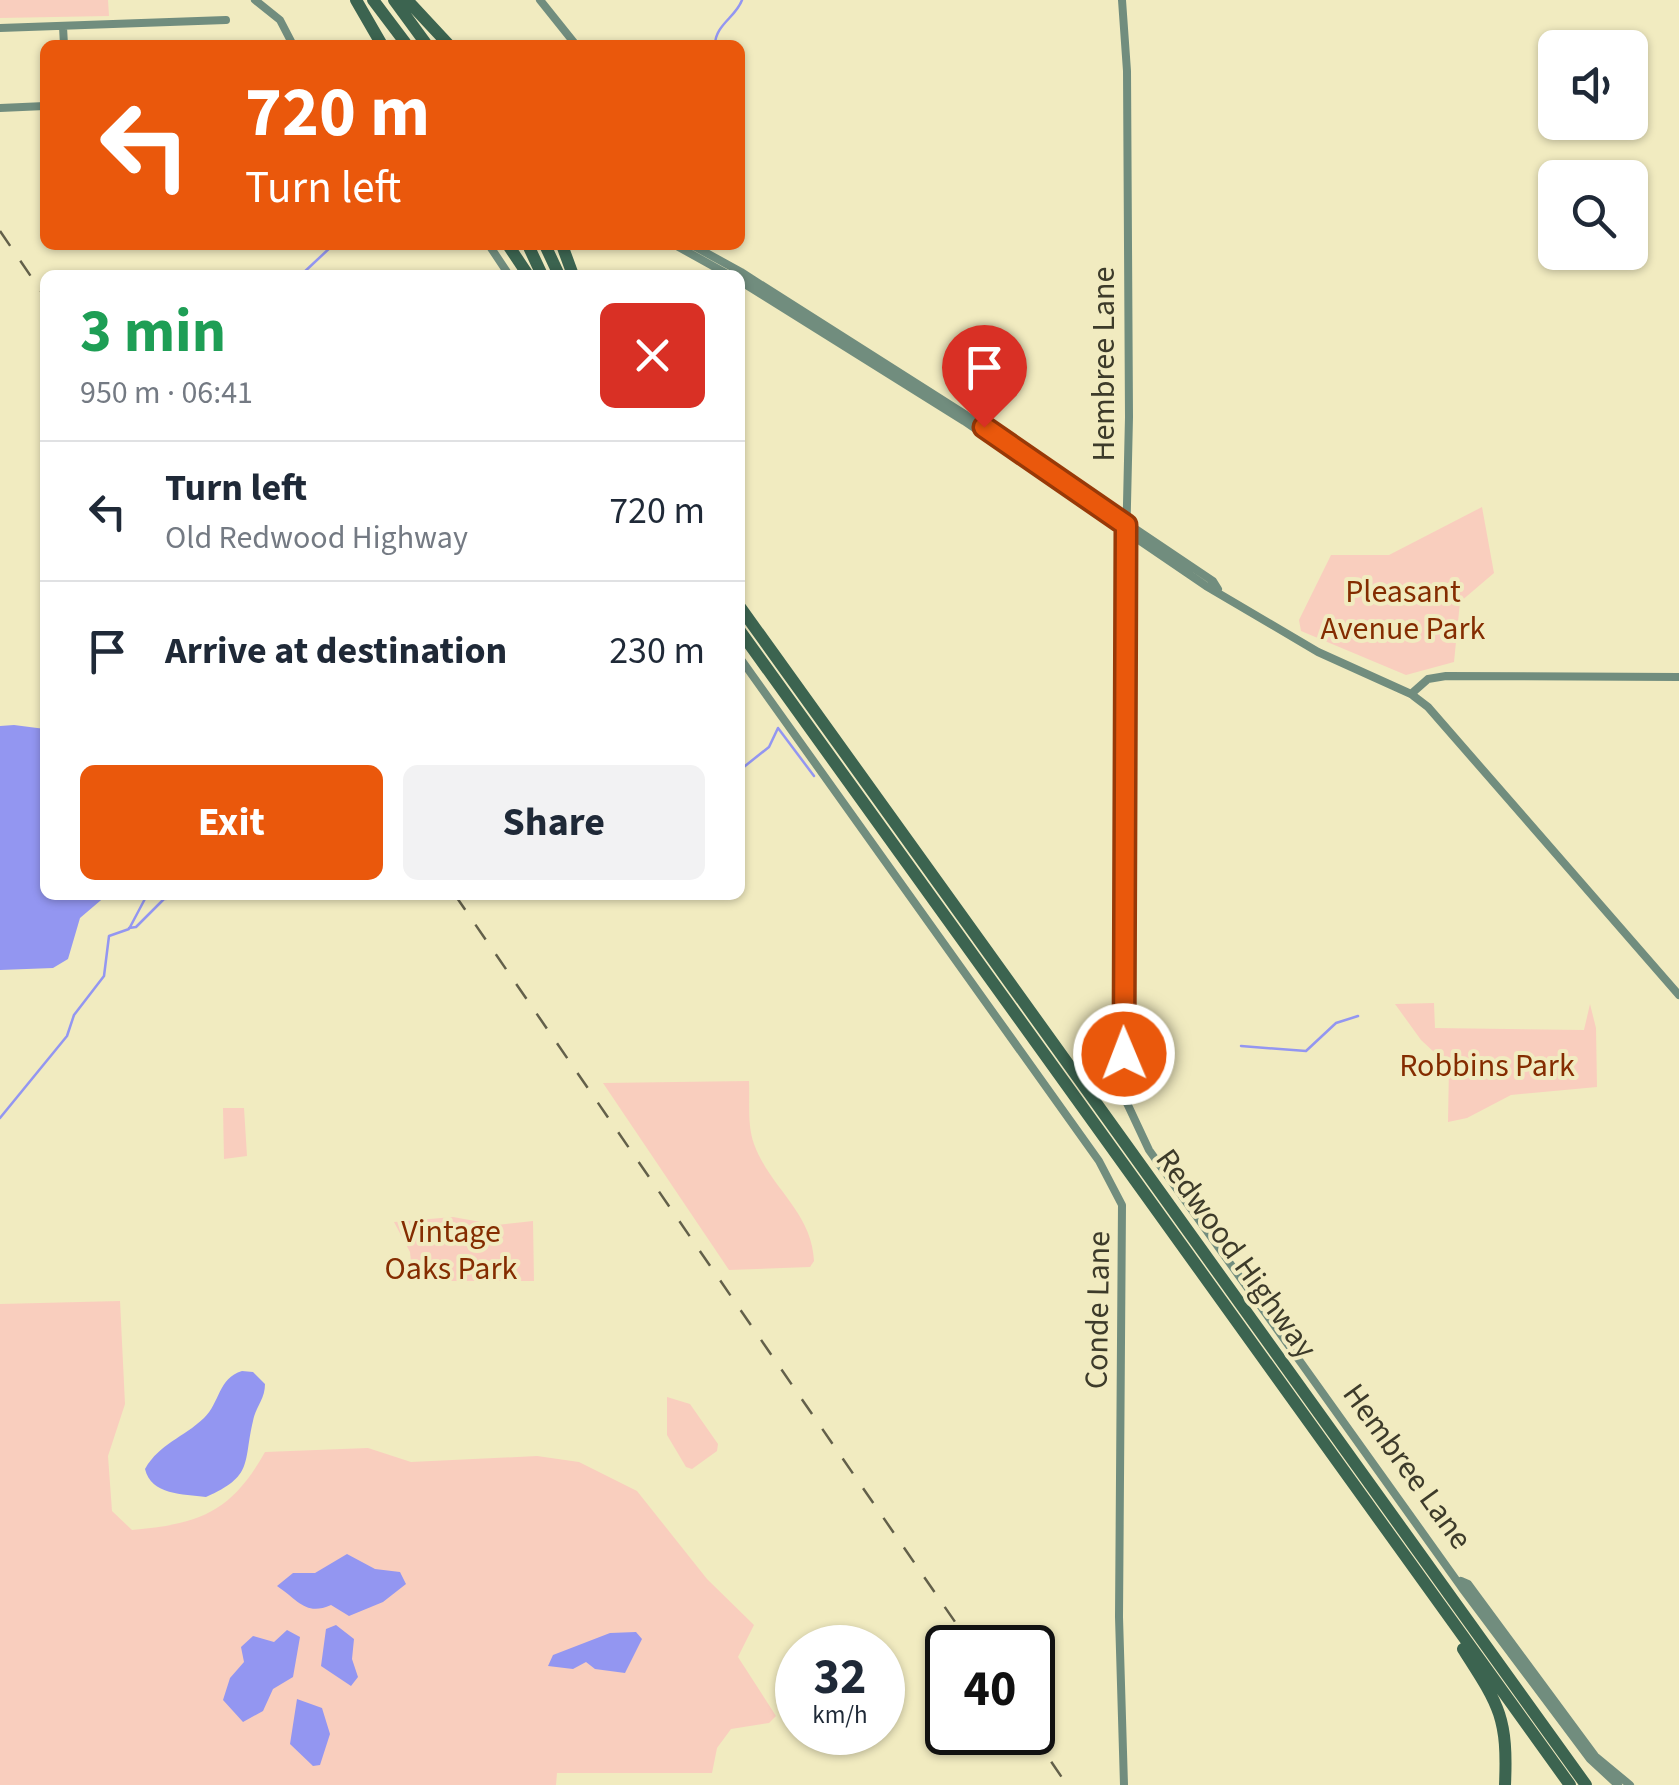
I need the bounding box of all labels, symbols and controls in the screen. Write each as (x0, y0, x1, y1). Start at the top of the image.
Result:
map controls (1538, 30, 1648, 270)
button: sound (1538, 30, 1648, 140)
text: 720 m (245, 63, 430, 163)
icon: left (80, 80, 210, 210)
text: Turn left (245, 156, 401, 220)
button: search (1538, 160, 1648, 270)
street label: Hembree Lane (1081, 267, 1127, 461)
text: 3 min (80, 290, 226, 375)
button: close (600, 303, 705, 408)
pin (942, 325, 1027, 428)
icon: arrive (957, 340, 1012, 395)
text: 950 m · 06:41 (80, 370, 253, 416)
text: Turn left (165, 461, 307, 515)
icon: left (80, 484, 135, 539)
text: 720 m (609, 484, 705, 538)
text: Old Redwood Highway (165, 515, 468, 561)
park label: Pleasant Avenue Park (1321, 569, 1486, 652)
icon: arrive (80, 624, 135, 679)
text: Arrive at destination (165, 624, 507, 678)
text: 230 m (609, 624, 705, 678)
button: Exit (80, 765, 383, 880)
button: Share (403, 765, 705, 880)
position arrow (1072, 1002, 1176, 1106)
park label: Robbins Park (1399, 1043, 1575, 1089)
street label: Redwood Highway (1144, 1139, 1328, 1368)
park label: Vintage Oaks Park (385, 1209, 518, 1292)
street label: Conde Lane (1074, 1231, 1122, 1390)
street label: Hembree Lane (1331, 1374, 1483, 1559)
speed limit sign: 40 (925, 1625, 1055, 1755)
text: 32 (814, 1642, 866, 1713)
text: km/h (812, 1697, 868, 1733)

